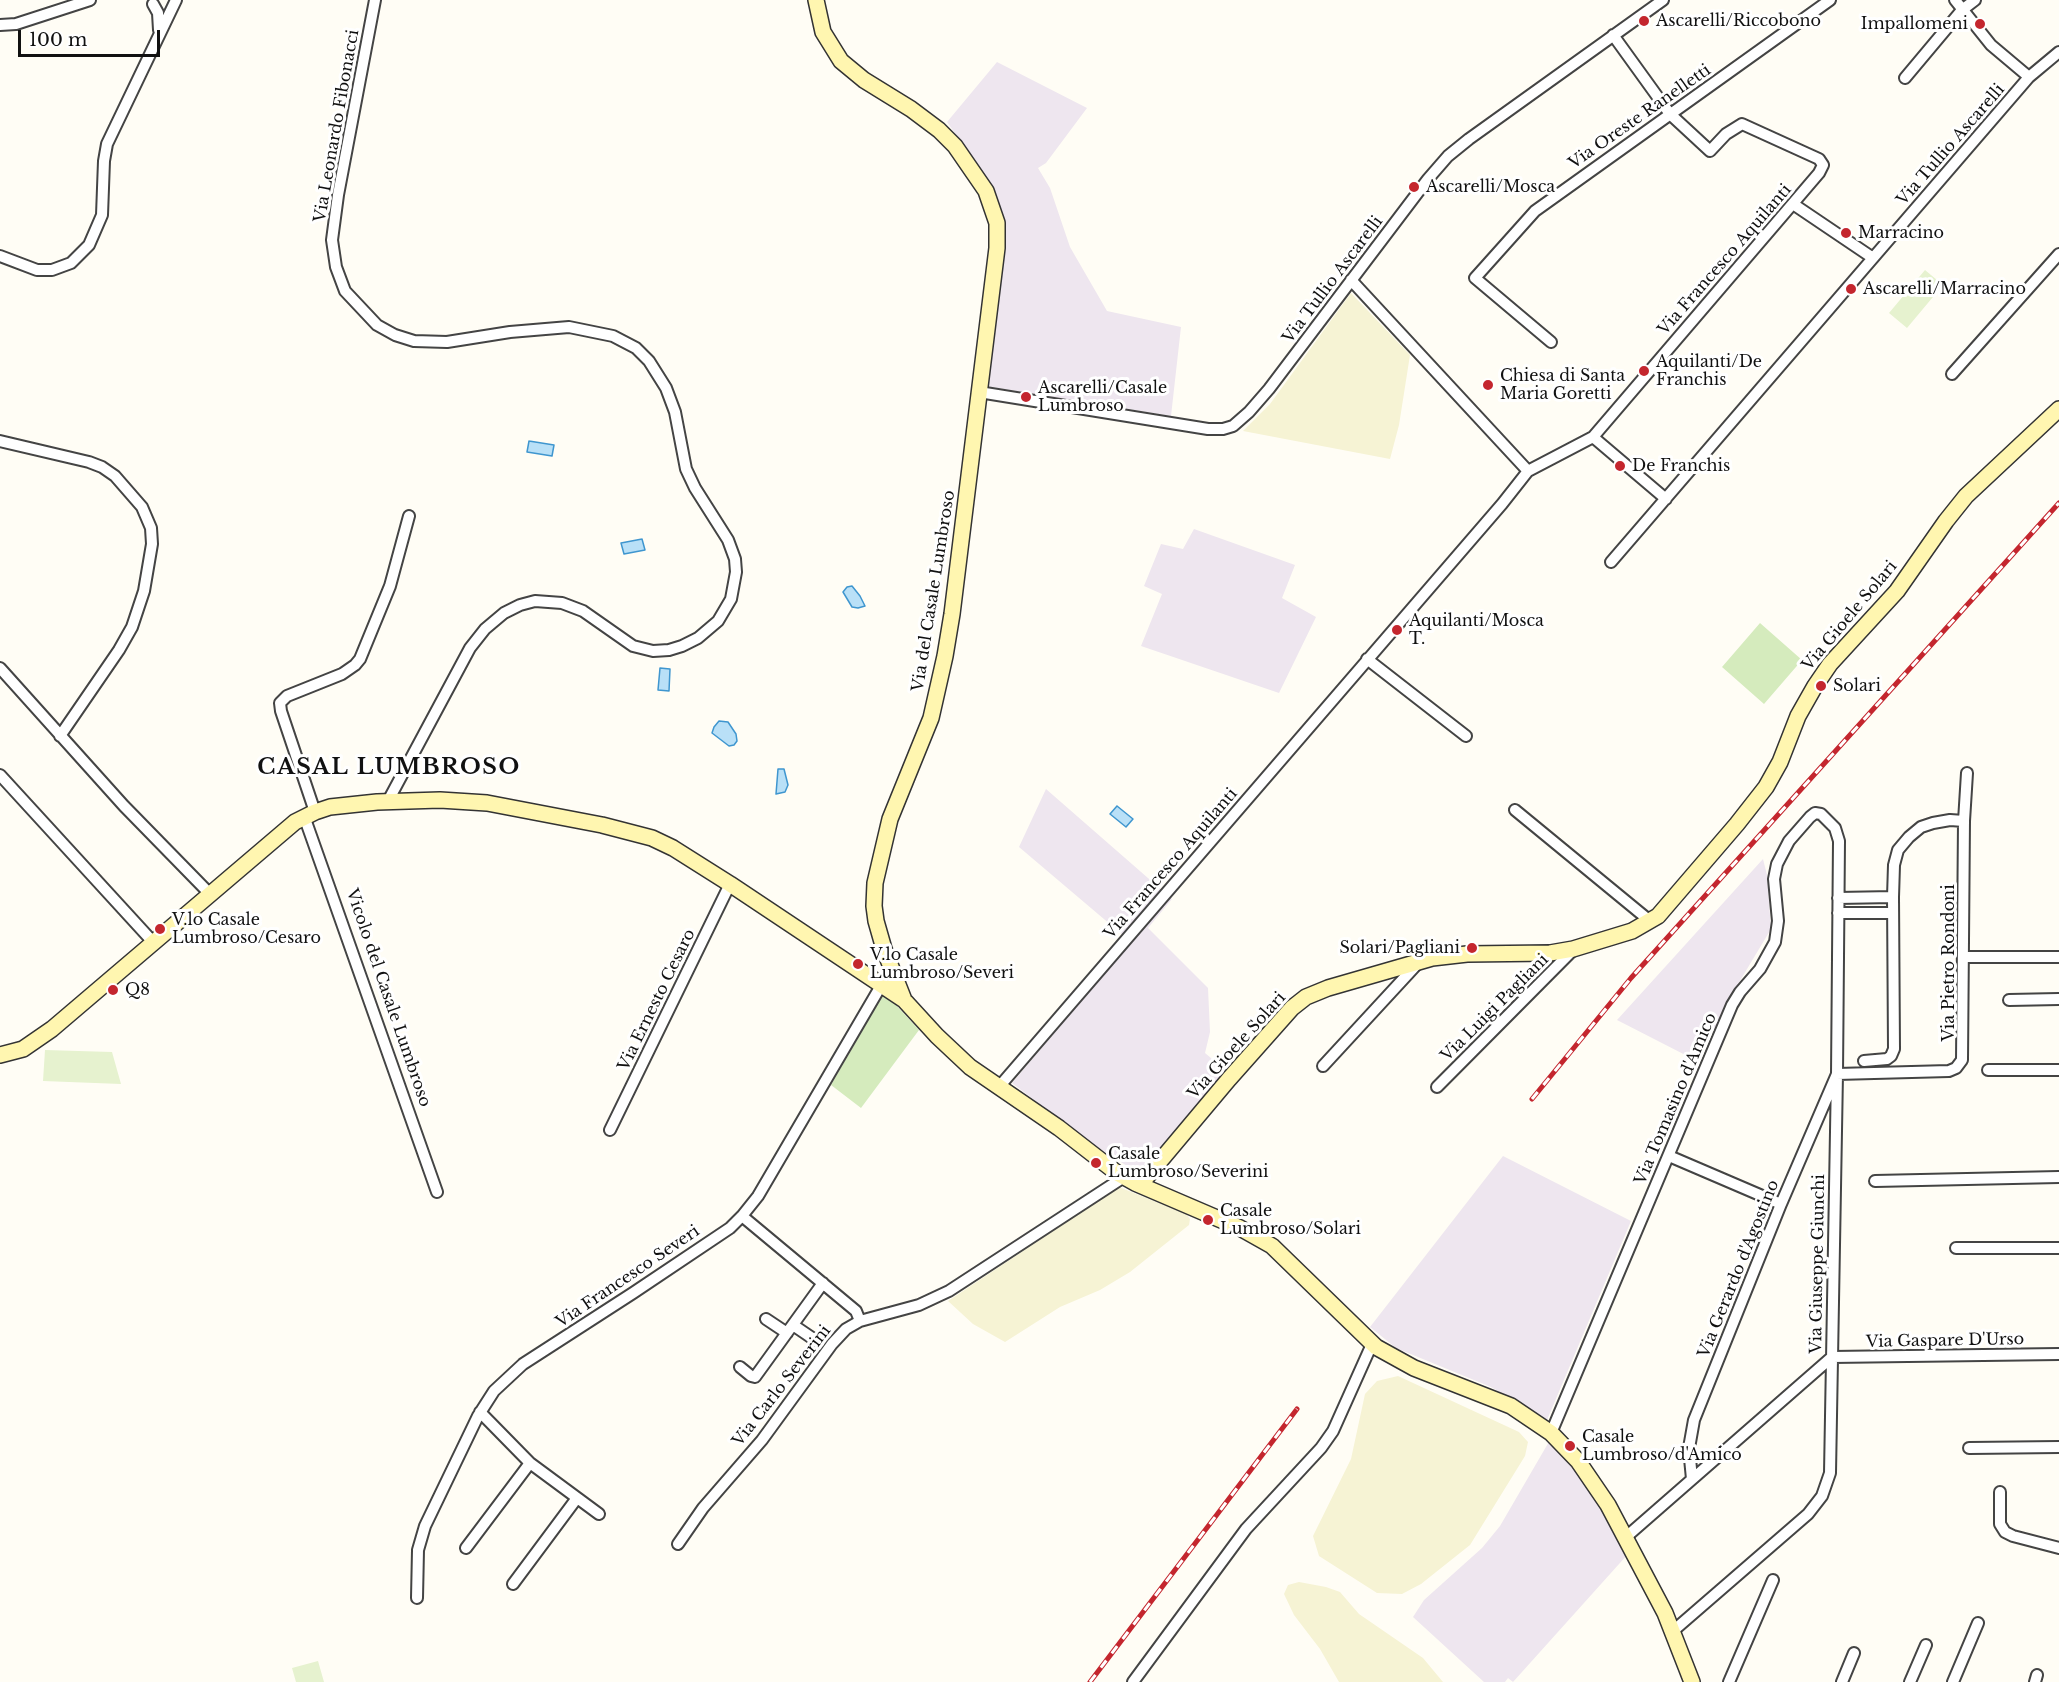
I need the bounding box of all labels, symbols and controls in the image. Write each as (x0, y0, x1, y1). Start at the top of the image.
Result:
place label: Ascarelli/Riccobono (1656, 11, 1821, 31)
marker: Ascarelli/Riccobono (1637, 14, 1651, 28)
place label: Impallomeni (1861, 14, 1968, 34)
marker: Impallomeni (1973, 17, 1987, 31)
scale bar (21, 18, 164, 56)
street label: Via Leonardo Fibonacci (311, 28, 363, 224)
text: 100 m (29, 29, 87, 51)
street label: Via Oreste Ranelletti (1565, 61, 1715, 173)
street label: Via Tullio Ascarelli (1893, 80, 2009, 210)
place label: Ascarelli/Mosca (1426, 177, 1555, 197)
marker: Ascarelli/Mosca (1407, 180, 1421, 194)
street label: Via Francesco Aquilanti (1654, 181, 1796, 339)
street label: Via Tullio Ascarelli (1279, 213, 1387, 347)
place label: Marracino (1858, 223, 1944, 243)
marker: Marracino (1839, 226, 1853, 240)
place label: Ascarelli/Marracino (1863, 279, 2026, 299)
marker: Ascarelli/Marracino (1844, 282, 1858, 296)
place label: Aquilanti/De Franchis (1656, 352, 1762, 390)
marker: Aquilanti/De Franchis (1637, 364, 1651, 378)
place label: Chiesa di Santa Maria Goretti (1500, 366, 1625, 404)
place label: Ascarelli/Casale Lumbroso (1038, 378, 1167, 416)
marker: Chiesa di Santa Maria Goretti (1481, 378, 1495, 392)
marker: Ascarelli/Casale Lumbroso (1019, 390, 1033, 404)
place label: De Franchis (1632, 456, 1730, 476)
marker: De Franchis (1613, 459, 1627, 473)
street label: Via del Casale Lumbroso (909, 489, 959, 693)
street label: Via Gioele Solari (1799, 557, 1901, 675)
place label: Aquilanti/Mosca T. (1409, 611, 1544, 649)
marker: Aquilanti/Mosca T. (1390, 623, 1404, 637)
place label: Solari (1833, 676, 1881, 696)
marker: Solari (1814, 679, 1828, 693)
district label: CASAL LUMBROSO (257, 755, 521, 781)
street label: Via Francesco Aquilanti (1100, 785, 1242, 943)
street label: Via Pietro Rondoni (1939, 884, 1959, 1042)
street label: Vicolo del Casale Lumbroso (342, 886, 434, 1110)
place label: V.lo Casale Lumbroso/Cesaro (172, 910, 321, 948)
marker: V.lo Casale Lumbroso/Cesaro (153, 922, 167, 936)
street label: Via Ernesto Cesaro (614, 926, 700, 1074)
place label: Solari/Pagliani (1339, 938, 1460, 958)
marker: Solari/Pagliani (1465, 941, 1479, 955)
place label: V.lo Casale Lumbroso/Severi (870, 945, 1014, 983)
street label: Via Luigi Pagliani (1437, 950, 1553, 1066)
marker: V.lo Casale Lumbroso/Severi (851, 957, 865, 971)
place label: Q8 (125, 980, 150, 1000)
marker: Q8 (106, 983, 120, 997)
street label: Via Gioele Solari (1184, 989, 1290, 1103)
street label: Via Tomasino d'Amico (1631, 1010, 1721, 1188)
place label: Casale Lumbroso/Severini (1108, 1144, 1268, 1182)
marker: Casale Lumbroso/Severini (1089, 1156, 1103, 1170)
street label: Via Giuseppe Giunchi (1807, 1174, 1829, 1354)
street label: Via Gerardo d'Agostino (1695, 1177, 1783, 1361)
place label: Casale Lumbroso/Solari (1220, 1201, 1361, 1239)
marker: Casale Lumbroso/Solari (1201, 1213, 1215, 1227)
street label: Via Francesco Severi (553, 1222, 703, 1332)
street label: Via Carlo Severini (729, 1322, 835, 1450)
street label: Via Gaspare D'Urso (1866, 1330, 2024, 1352)
place label: Casale Lumbroso/d'Amico (1582, 1427, 1742, 1465)
marker: Casale Lumbroso/d'Amico (1563, 1439, 1577, 1453)

